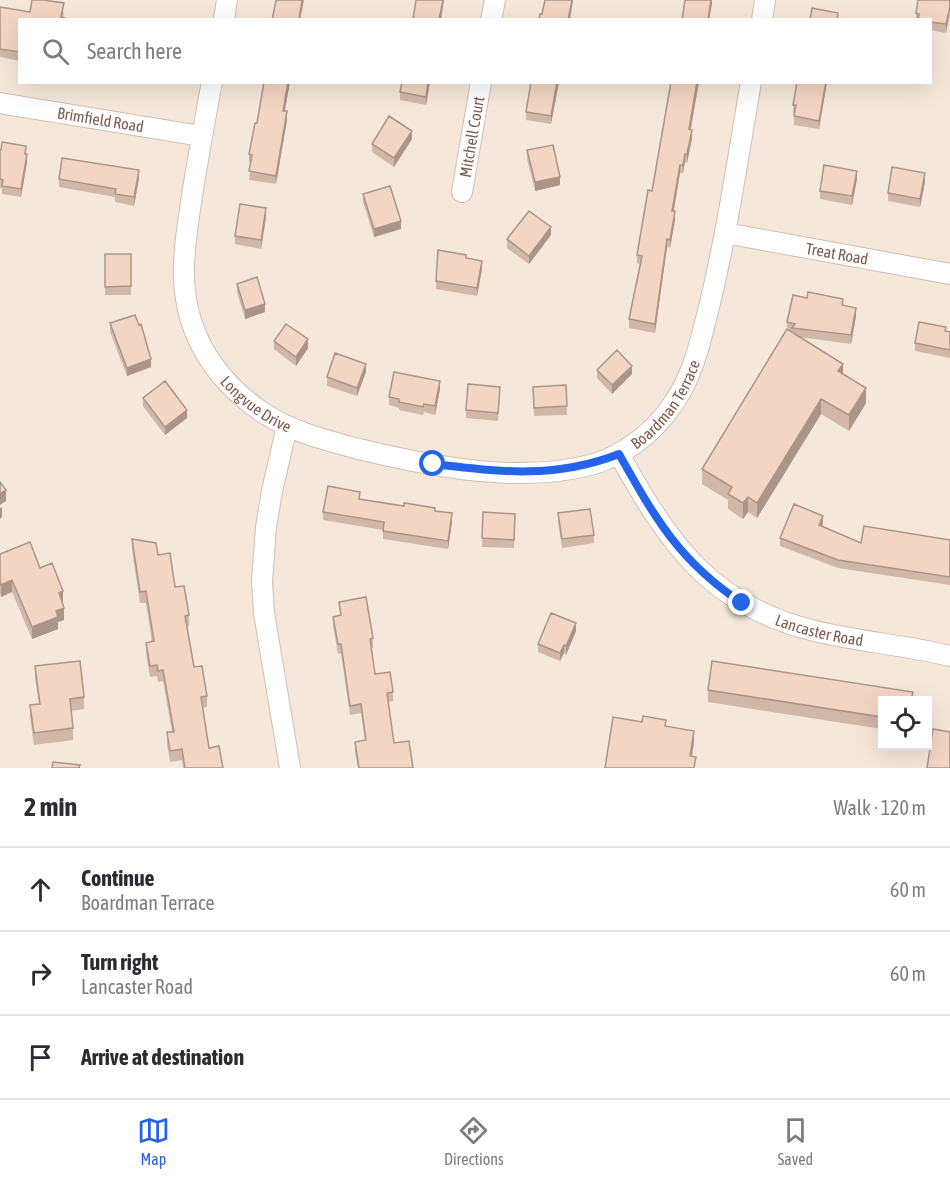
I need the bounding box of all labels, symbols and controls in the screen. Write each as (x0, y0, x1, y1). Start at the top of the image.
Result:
search box (18, 18, 932, 84)
icon: search (39, 35, 72, 68)
text: Search here (87, 38, 182, 64)
street label: Mitchell Court (456, 94, 487, 179)
street label: Brimfield Road (56, 104, 145, 135)
street label: Treat Road (805, 239, 870, 268)
street label: Boardman Terrace (627, 357, 703, 453)
street label: Longvue Drive (217, 372, 294, 436)
route start (419, 450, 445, 476)
route end (728, 589, 754, 615)
street label: Lancaster Road (773, 611, 865, 649)
map controls (878, 696, 932, 750)
button: locate (878, 696, 932, 750)
text: 2 min (24, 792, 77, 822)
text: Walk · 120 m (834, 796, 926, 819)
text: Continue (81, 865, 155, 891)
icon: ahead (24, 873, 57, 906)
text: 60 m (890, 878, 926, 901)
text: Boardman Terrace (81, 891, 215, 914)
text: Turn right (81, 949, 158, 975)
icon: right (24, 957, 57, 990)
text: 60 m (890, 962, 926, 985)
text: Lancaster Road (81, 975, 193, 998)
icon: arrive (24, 1041, 57, 1074)
text: Arrive at destination (81, 1044, 244, 1070)
tab: Map (137, 1114, 170, 1168)
tab: Directions (444, 1114, 504, 1168)
tab: Saved (778, 1114, 813, 1168)

